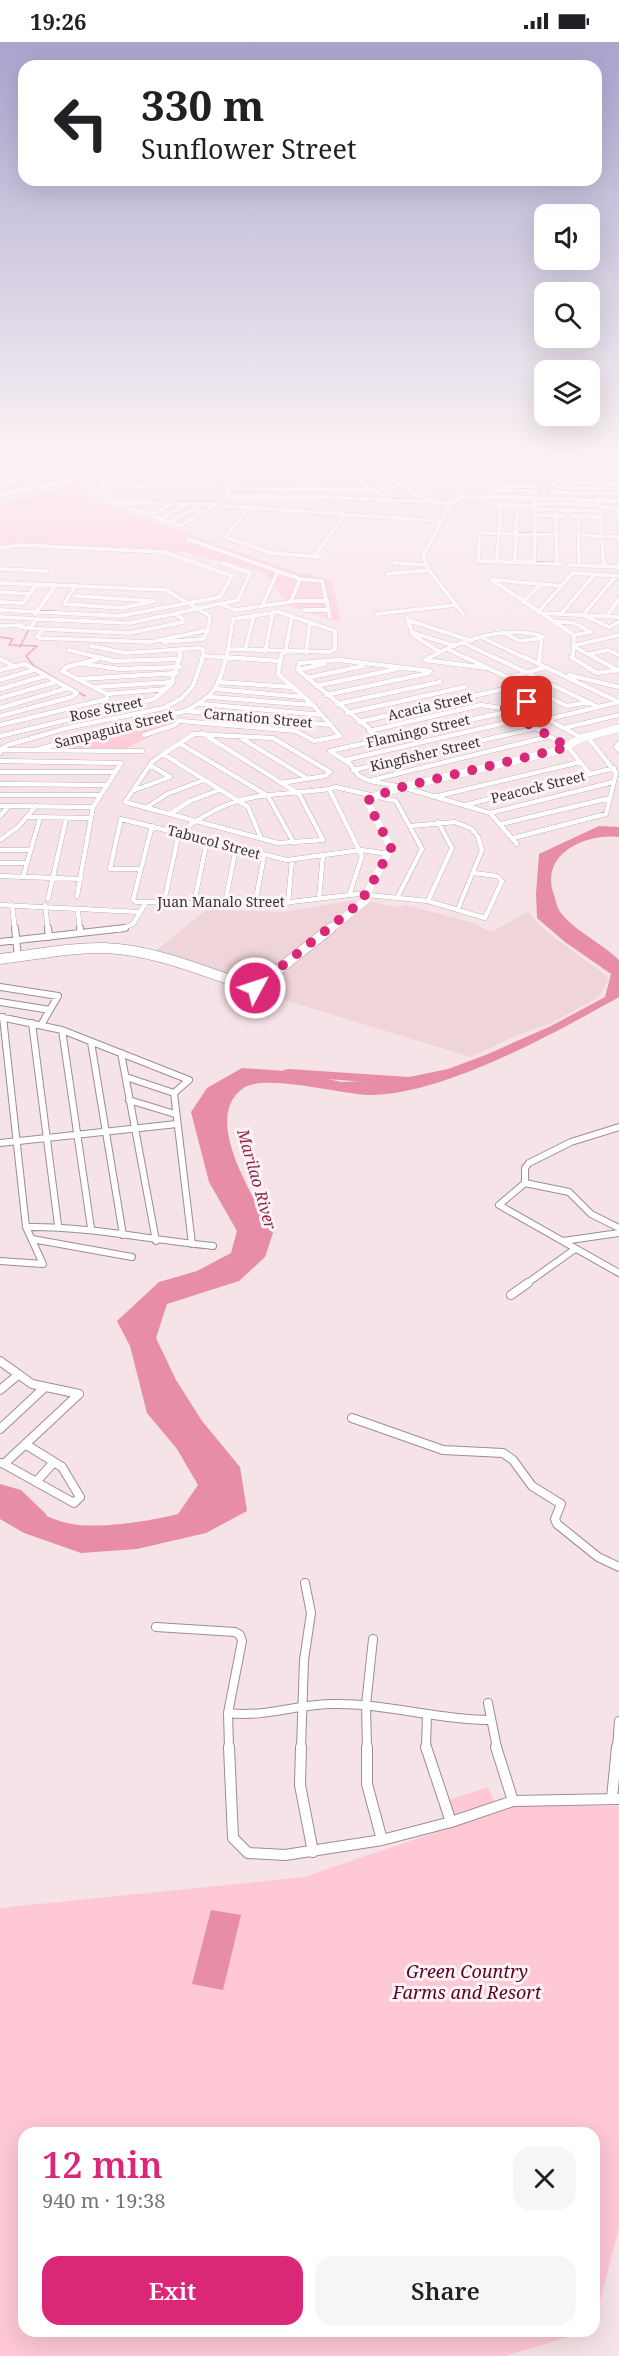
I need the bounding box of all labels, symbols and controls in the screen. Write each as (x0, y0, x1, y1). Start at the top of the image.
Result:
text: 19:26 (30, 6, 86, 36)
text: 330 m (141, 76, 265, 133)
icon: left (42, 84, 120, 162)
text: Sunflower Street (141, 130, 356, 167)
map controls (534, 204, 600, 426)
button: sound (534, 204, 600, 270)
button: search (534, 282, 600, 348)
button: layers (534, 360, 600, 426)
pin (501, 676, 552, 727)
icon: arrive (510, 685, 543, 718)
street label: Acacia Street (386, 687, 474, 724)
street label: Rose Street (68, 692, 144, 725)
street label: Carnation Street (203, 703, 313, 732)
street label: Sampaguita Street (53, 705, 175, 752)
street label: Flamingo Street (364, 709, 471, 752)
street label: Kingfisher Street (368, 732, 482, 775)
street label: Peacock Street (489, 766, 587, 807)
street label: Tabucol Street (166, 820, 263, 863)
street label: Juan Manalo Street (156, 892, 285, 911)
position arrow (223, 956, 287, 1020)
water label: Marilao River (232, 1125, 282, 1232)
park label: Green Country Farms and Resort (392, 1959, 542, 2004)
text: 12 min (42, 2140, 163, 2189)
button: close (513, 2147, 576, 2210)
text: 940 m · 19:38 (42, 2187, 165, 2214)
button: Exit (42, 2256, 303, 2325)
button: Share (315, 2256, 576, 2325)

